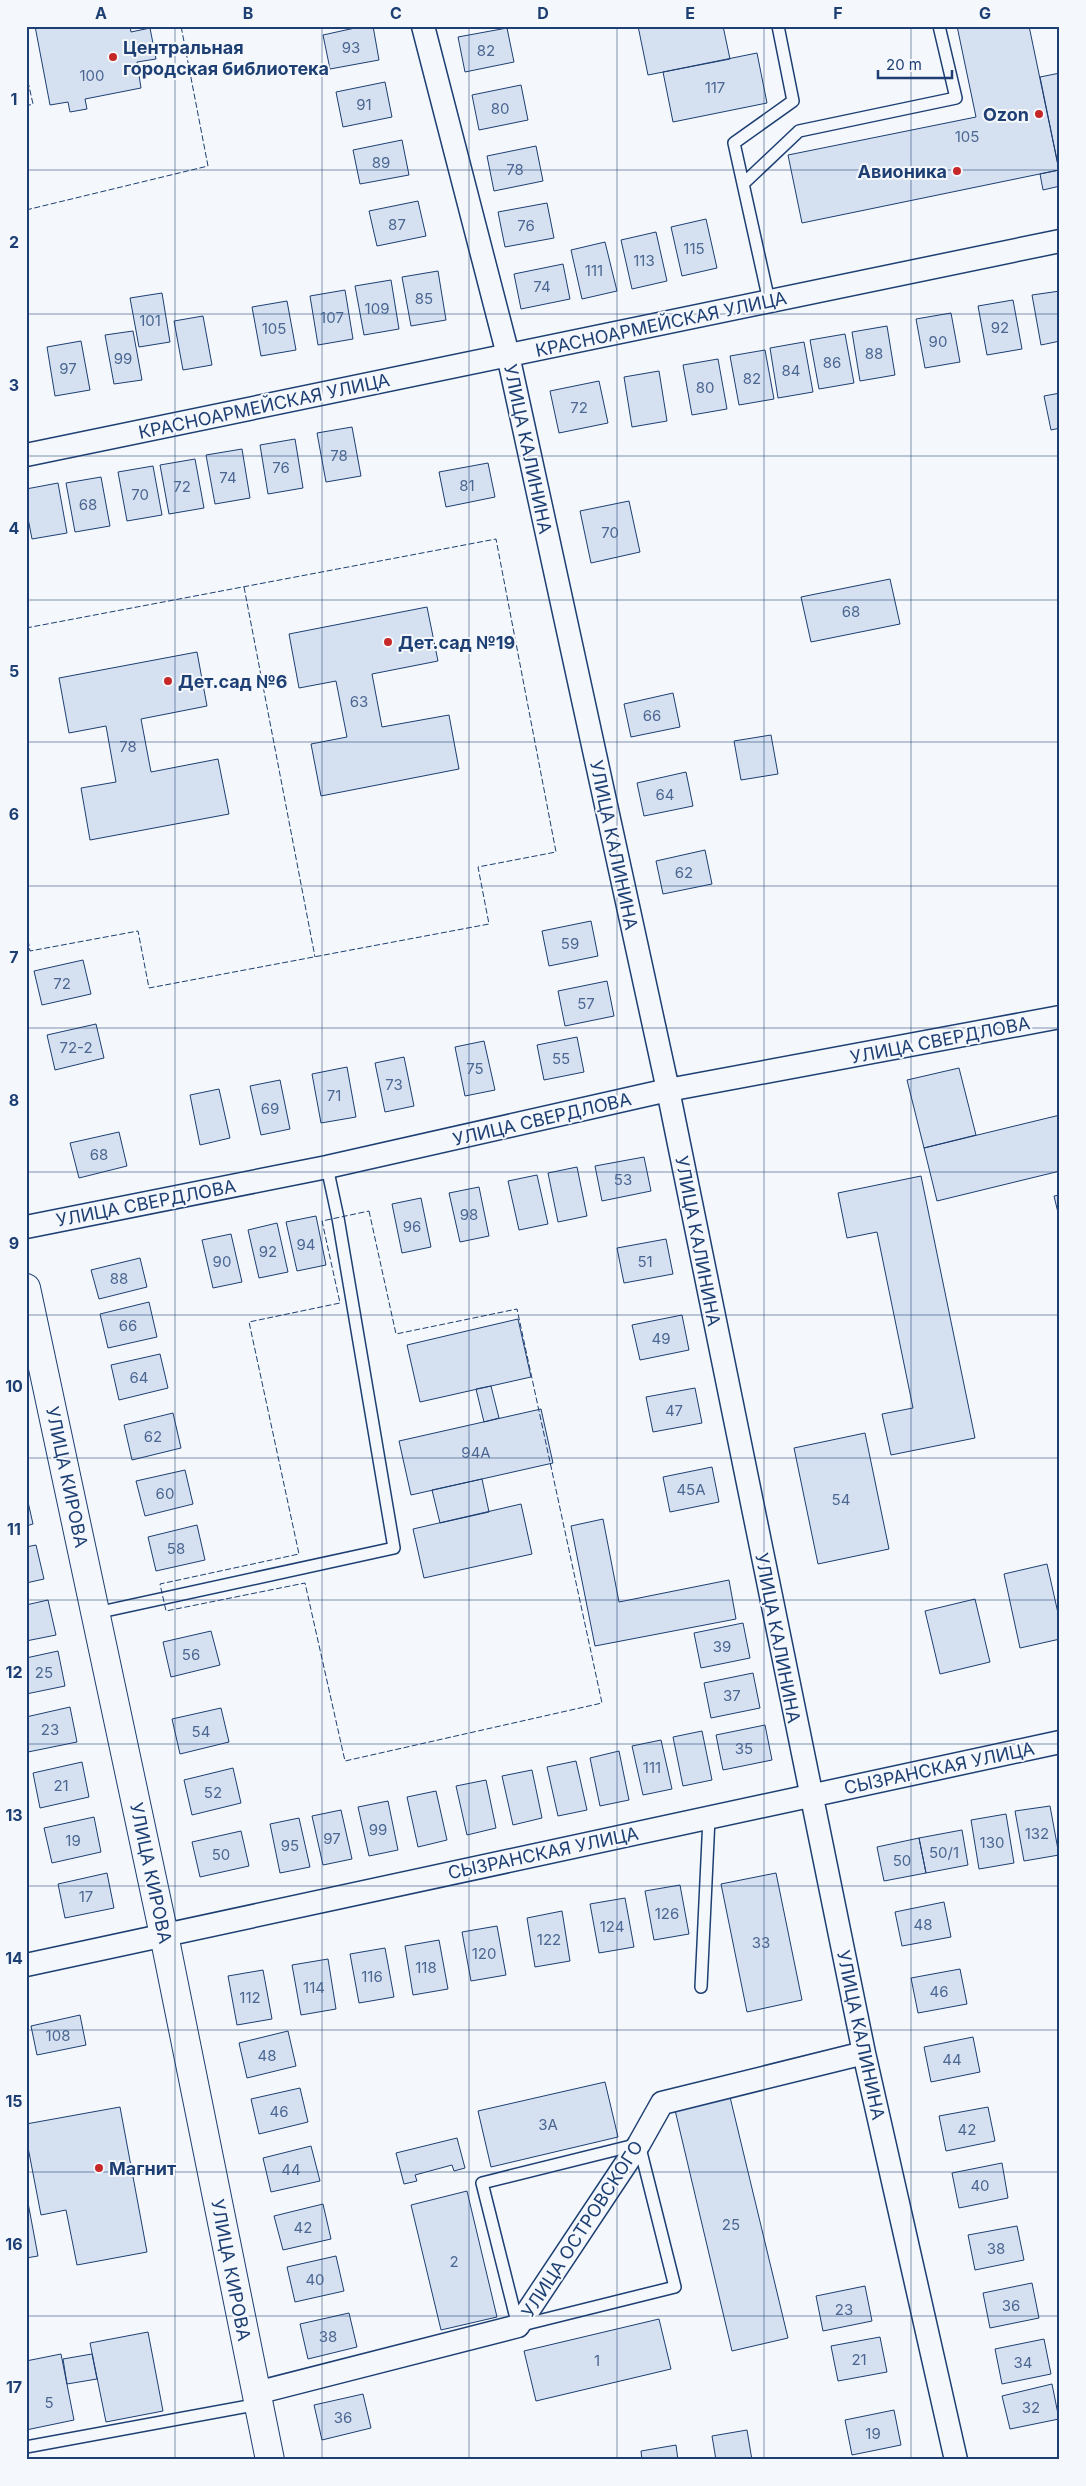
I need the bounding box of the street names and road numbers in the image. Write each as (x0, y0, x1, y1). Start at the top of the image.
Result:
street label: КРАСНОАРМЕЙСКАЯ УЛИЦА (533, 286, 789, 361)
street label: УЛИЦА КАЛИНИНА (500, 362, 556, 536)
street label: КРАСНОАРМЕЙСКАЯ УЛИЦА (136, 368, 392, 443)
street label: УЛИЦА КАЛИНИНА (586, 758, 642, 932)
street label: УЛИЦА СВЕРДЛОВА (848, 1012, 1032, 1068)
street label: УЛИЦА СВЕРДЛОВА (451, 1088, 633, 1150)
street label: УЛИЦА КАЛИНИНА (671, 1154, 725, 1328)
street label: УЛИЦА СВЕРДЛОВА (54, 1175, 238, 1231)
street label: УЛИЦА КИРОВА (42, 1404, 92, 1550)
street label: УЛИЦА КАЛИНИНА (751, 1551, 805, 1725)
street label: СЫЗРАНСКАЯ УЛИЦА (842, 1738, 1036, 1798)
street label: УЛИЦА КИРОВА (126, 1800, 176, 1946)
street label: СЫЗРАНСКАЯ УЛИЦА (446, 1823, 640, 1883)
street label: УЛИЦА КАЛИНИНА (833, 1948, 889, 2122)
street label: УЛИЦА ОСТРОВСКОГО (517, 2137, 647, 2321)
street label: УЛИЦА КИРОВА (207, 2197, 255, 2343)

